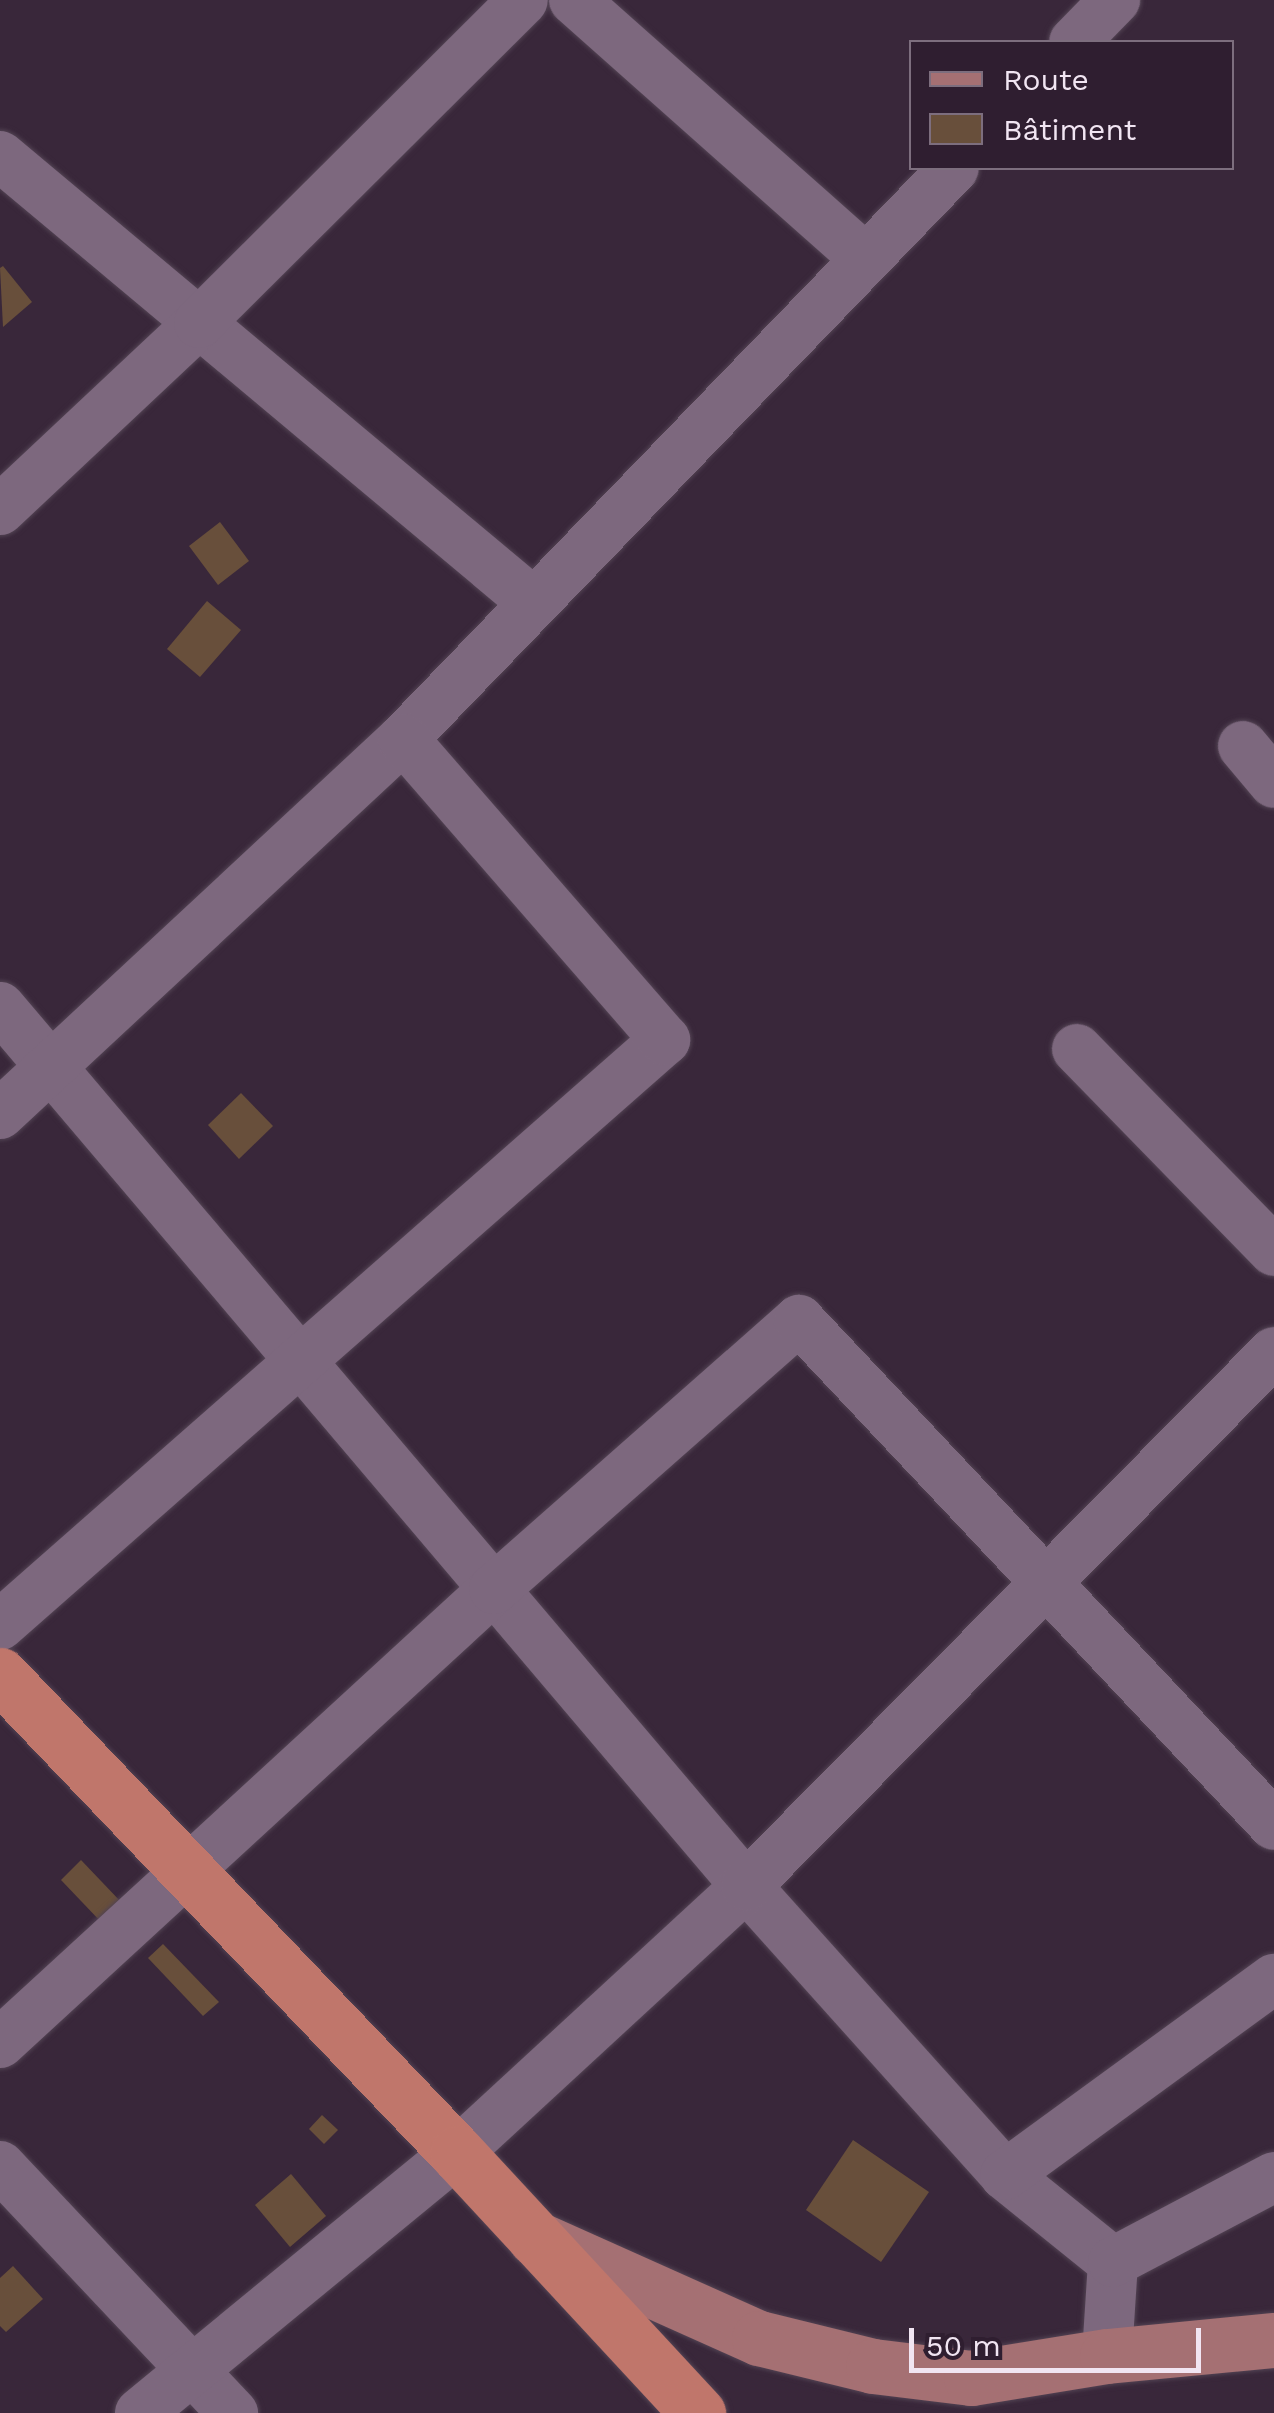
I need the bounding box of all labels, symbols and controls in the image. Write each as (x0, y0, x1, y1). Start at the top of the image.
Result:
legend (909, 40, 1234, 170)
text: Route (1003, 62, 1089, 97)
text: Bâtiment (1003, 112, 1136, 147)
scale bar (914, 2308, 1206, 2370)
text: 50 m (926, 2328, 1001, 2363)

